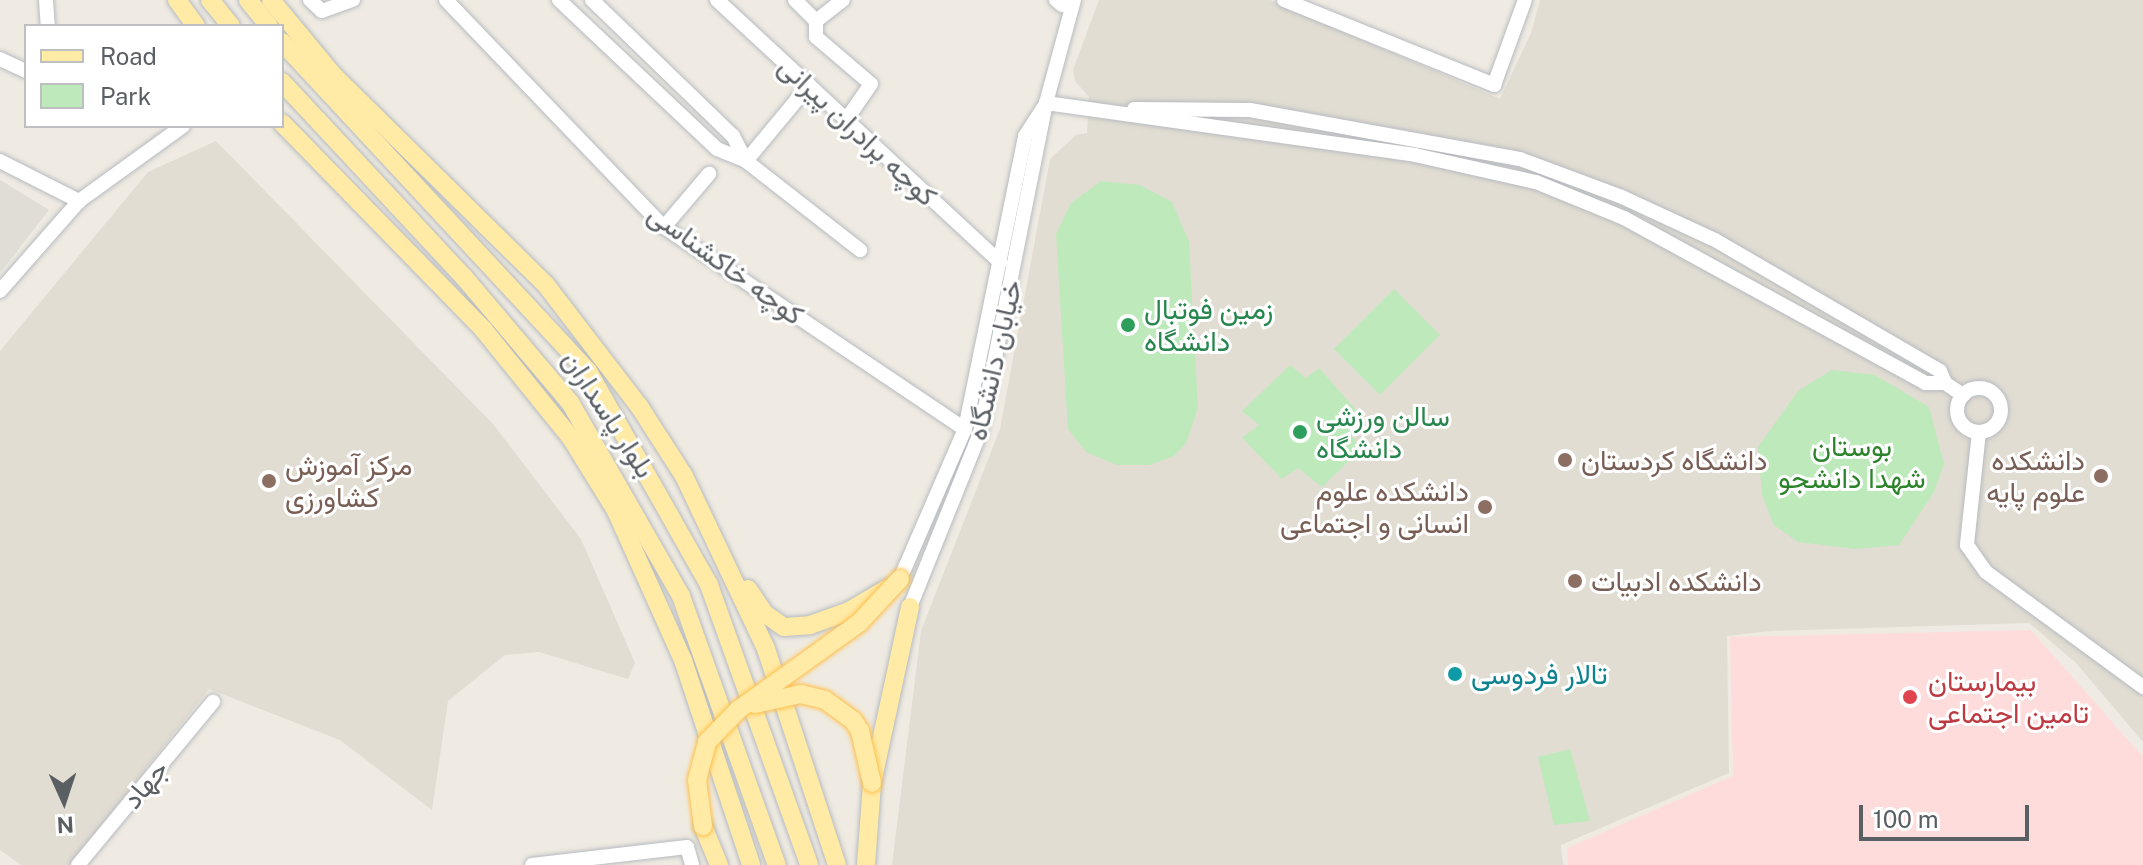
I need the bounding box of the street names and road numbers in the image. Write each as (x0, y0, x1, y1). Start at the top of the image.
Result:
street label: کوچه برادران پیرانی (772, 49, 944, 213)
street label: کوچه خاکشناسی (642, 196, 810, 332)
street label: خیابان دانشگاه (959, 276, 1029, 444)
street label: بلوار پاسداران (555, 344, 663, 484)
street label: جهاد (115, 753, 175, 815)

